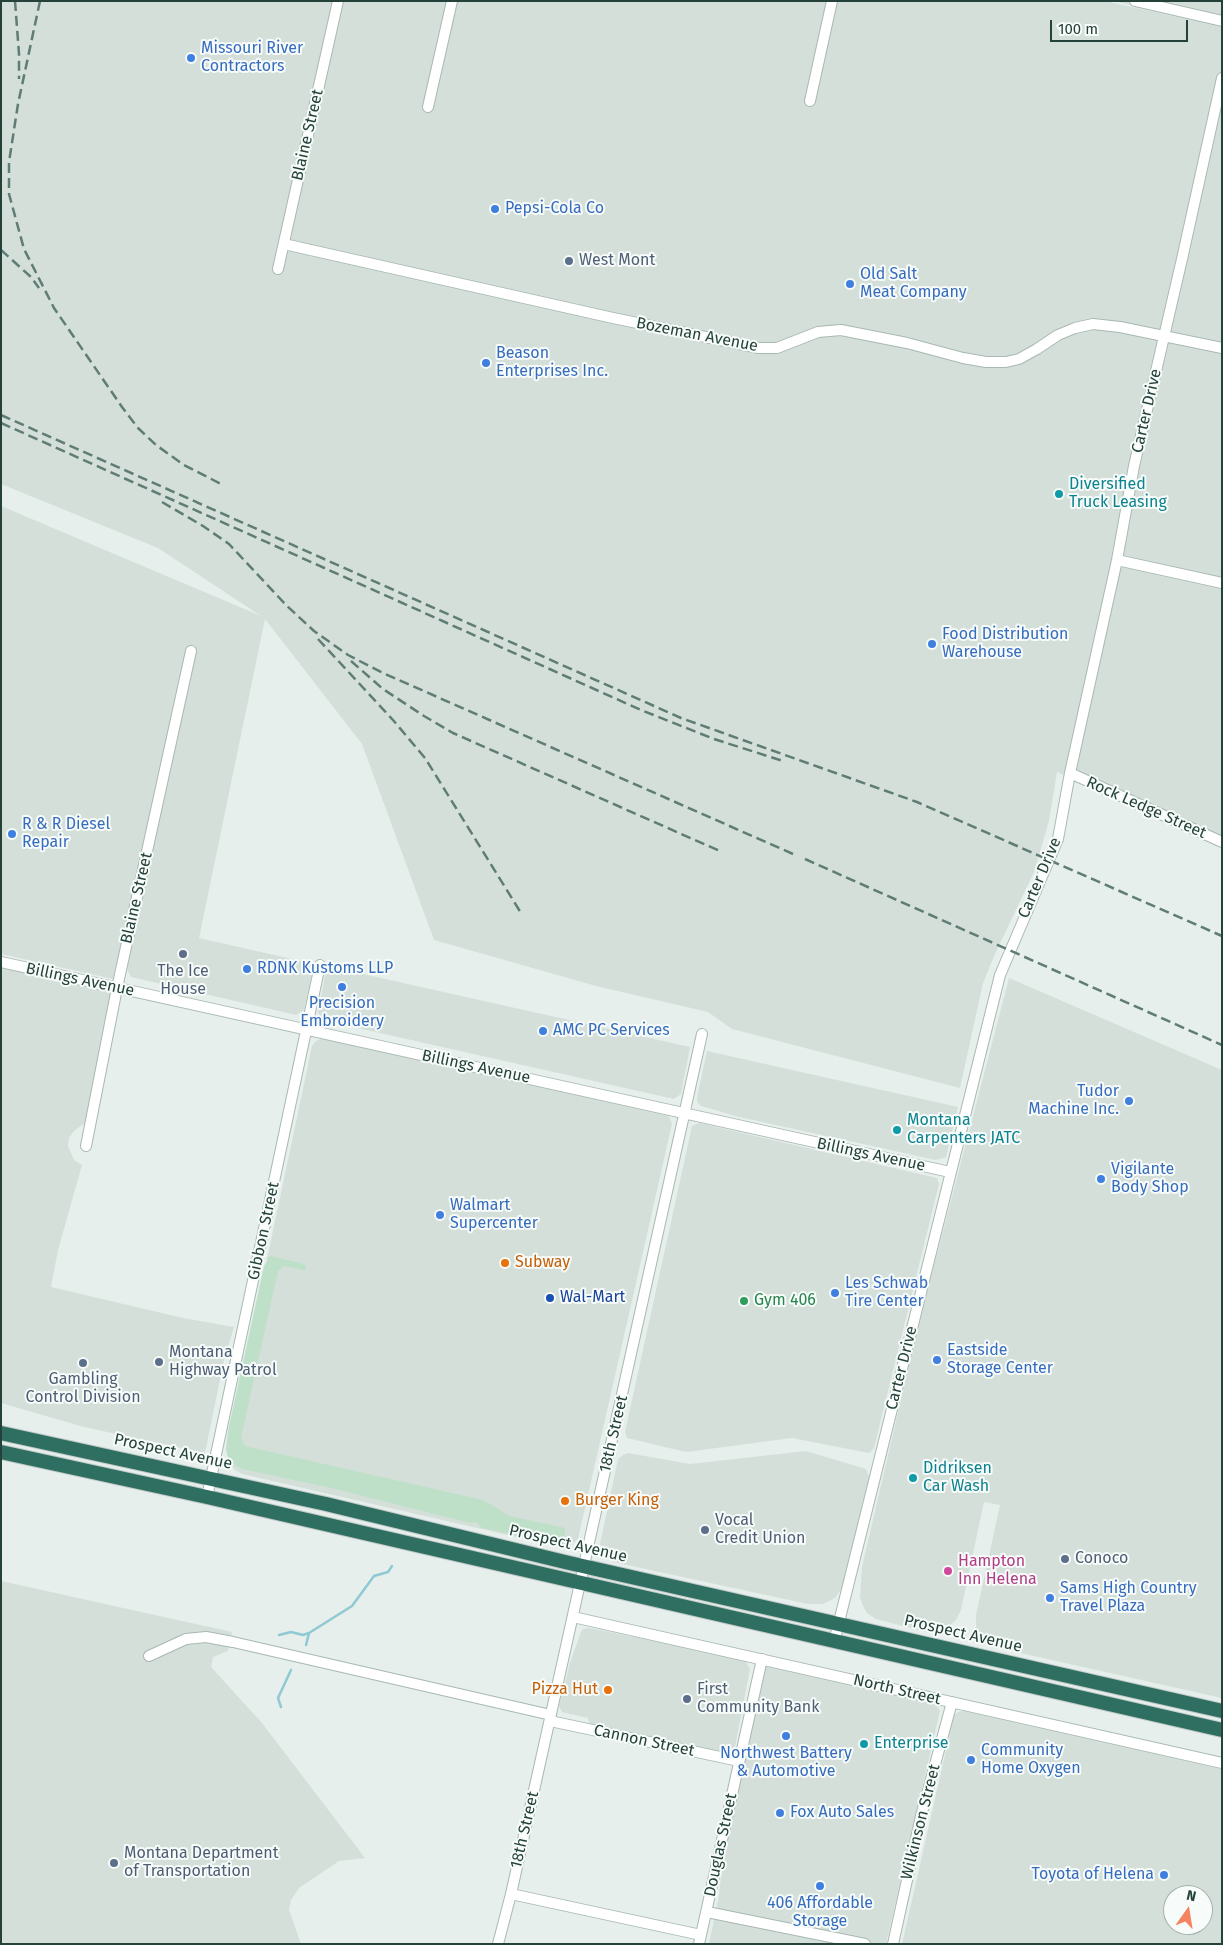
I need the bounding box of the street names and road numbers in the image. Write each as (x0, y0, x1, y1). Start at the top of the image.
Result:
street label: Blaine Street (288, 87, 328, 183)
street label: Bozeman Avenue (634, 314, 760, 356)
street label: Carter Drive (1128, 367, 1166, 455)
street label: Rock Ledge Street (1083, 773, 1209, 843)
street label: Carter Drive (1014, 835, 1066, 921)
street label: Blaine Street (117, 850, 157, 946)
street label: Billings Avenue (24, 959, 136, 1001)
street label: Billings Avenue (420, 1046, 532, 1088)
street label: Billings Avenue (815, 1134, 927, 1176)
street label: Gibbon Street (244, 1180, 284, 1282)
street label: Carter Drive (882, 1324, 922, 1412)
street label: 18th Street (596, 1394, 632, 1474)
street label: Prospect Avenue (112, 1430, 234, 1474)
street label: Prospect Avenue (507, 1521, 629, 1567)
street label: Prospect Avenue (902, 1611, 1024, 1657)
street label: North Street (851, 1671, 943, 1709)
street label: Cannon Street (592, 1721, 696, 1761)
street label: Wilkinson Street (897, 1762, 945, 1882)
street label: 18th Street (507, 1790, 543, 1870)
street label: Douglas Street (701, 1791, 741, 1899)

